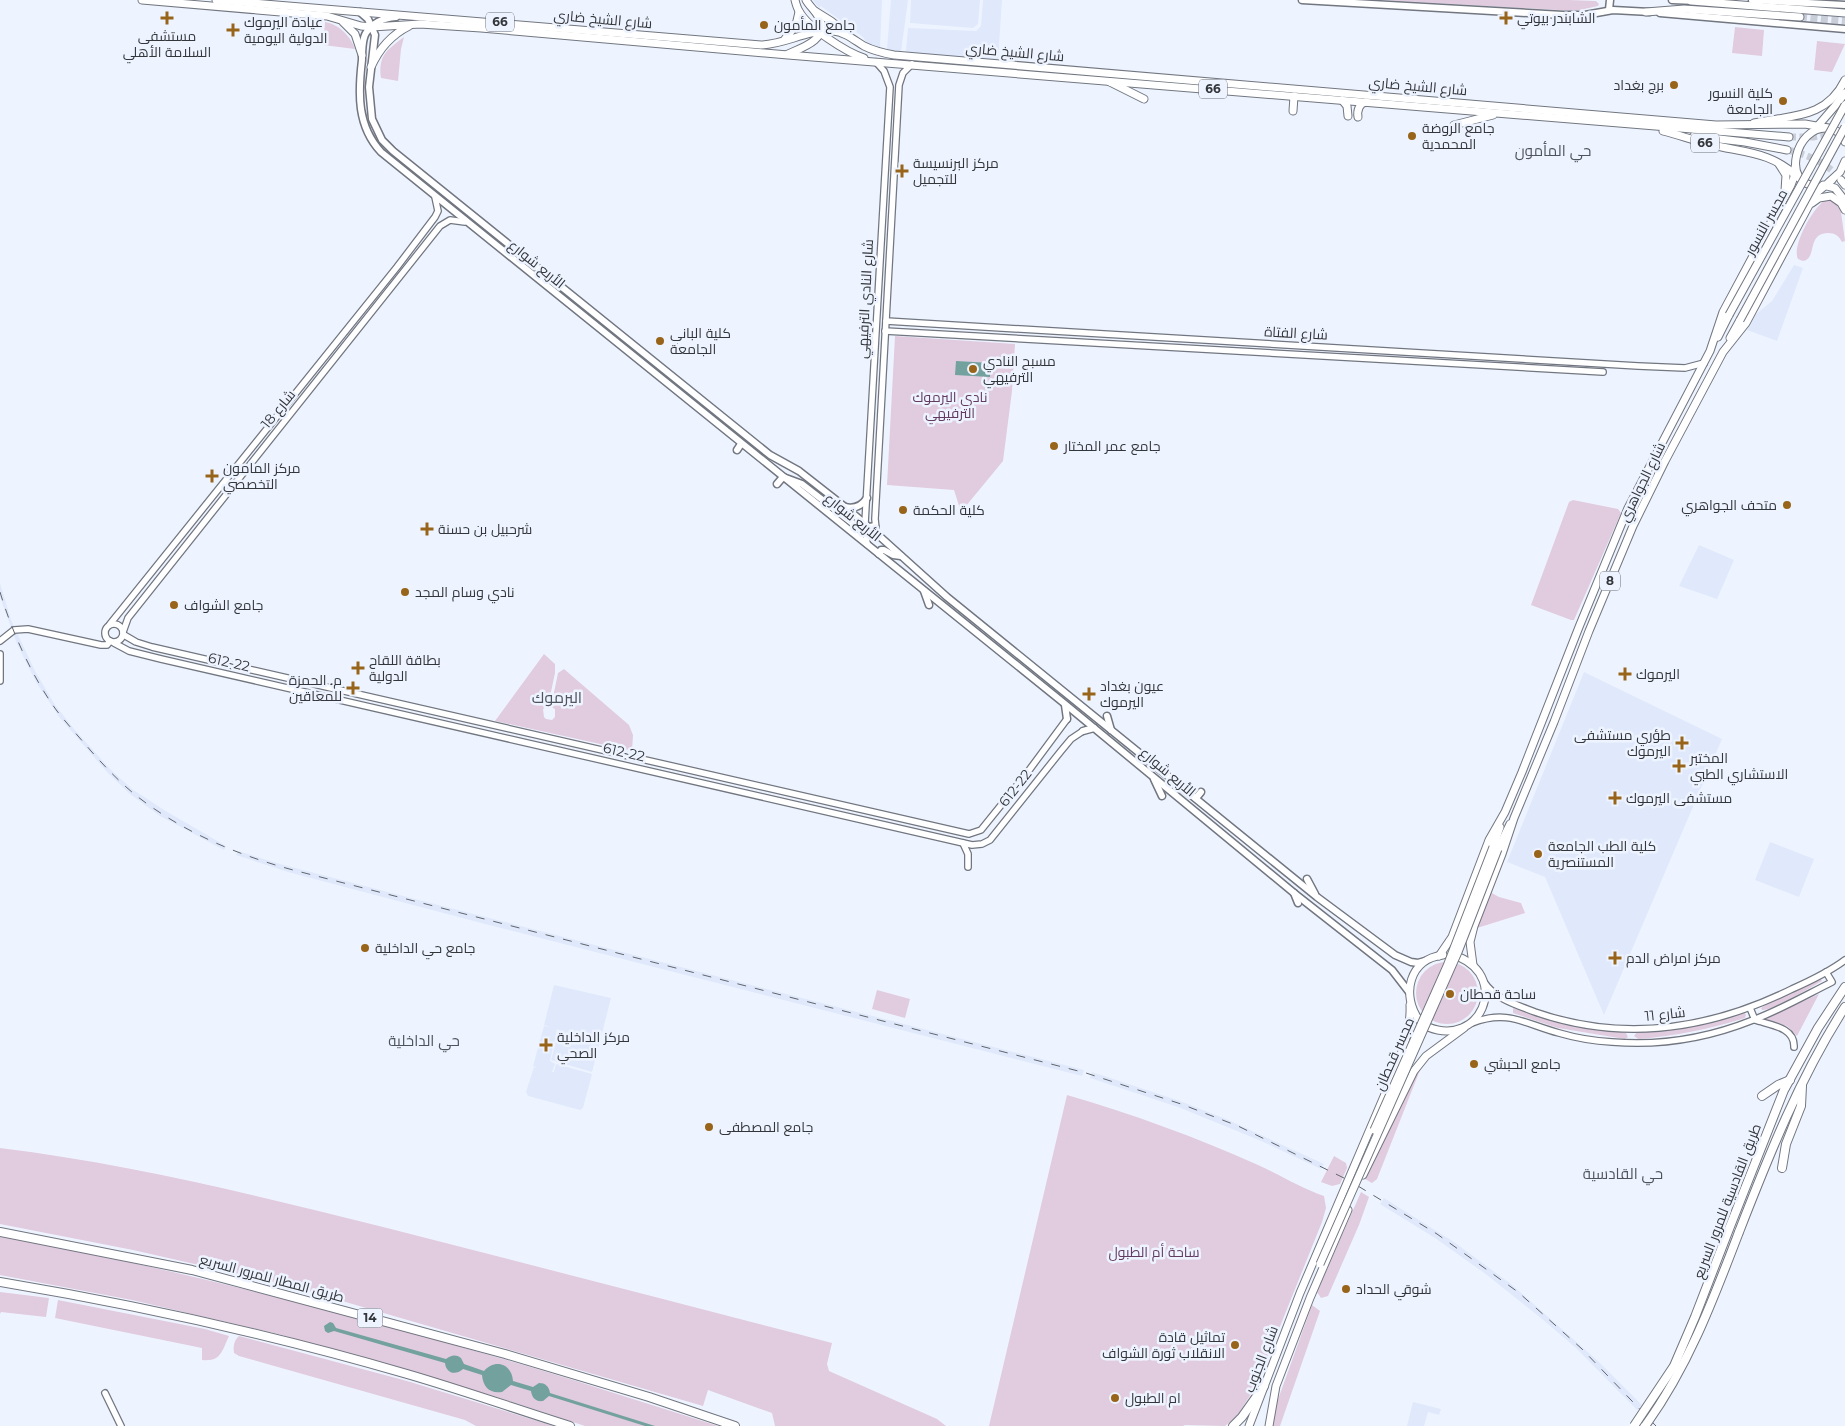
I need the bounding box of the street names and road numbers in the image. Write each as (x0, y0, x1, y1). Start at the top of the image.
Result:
street label: شارع الشيخ ضاري (553, 6, 653, 35)
road number: 66 (486, 13, 514, 32)
street label: شارع الشيخ ضاري (965, 39, 1065, 68)
street label: شارع الشيخ ضاري (1368, 73, 1468, 102)
road number: 66 (1199, 80, 1227, 98)
road number: 66 (1691, 134, 1719, 152)
street label: مجسر النسور (1740, 186, 1791, 259)
street label: الأربع شوارع (505, 236, 569, 292)
street label: شارع النادي الترفيهي (853, 239, 880, 359)
street label: شارع الفتاة (1264, 322, 1328, 344)
street label: شارع 18 (257, 386, 299, 432)
street label: شارع الجواهري (1615, 439, 1672, 526)
street label: الأربع شوارع (821, 489, 885, 545)
road number: 8 (1600, 572, 1620, 590)
street label: 612-22 (206, 648, 252, 676)
street label: 612-22 (601, 738, 647, 766)
street label: الأربع شوارع (1136, 743, 1200, 801)
street label: 612-22 (995, 766, 1035, 810)
street label: شارع 11 (1644, 1003, 1686, 1025)
street label: مجسر قحطان (1370, 1015, 1418, 1093)
street label: طريق القادسية للمرور السريع (1689, 1121, 1765, 1281)
street label: طريق المطار للمرور السريع (198, 1250, 346, 1306)
road number: 14 (358, 1309, 382, 1328)
street label: شارع الجنوب (1240, 1323, 1282, 1395)

